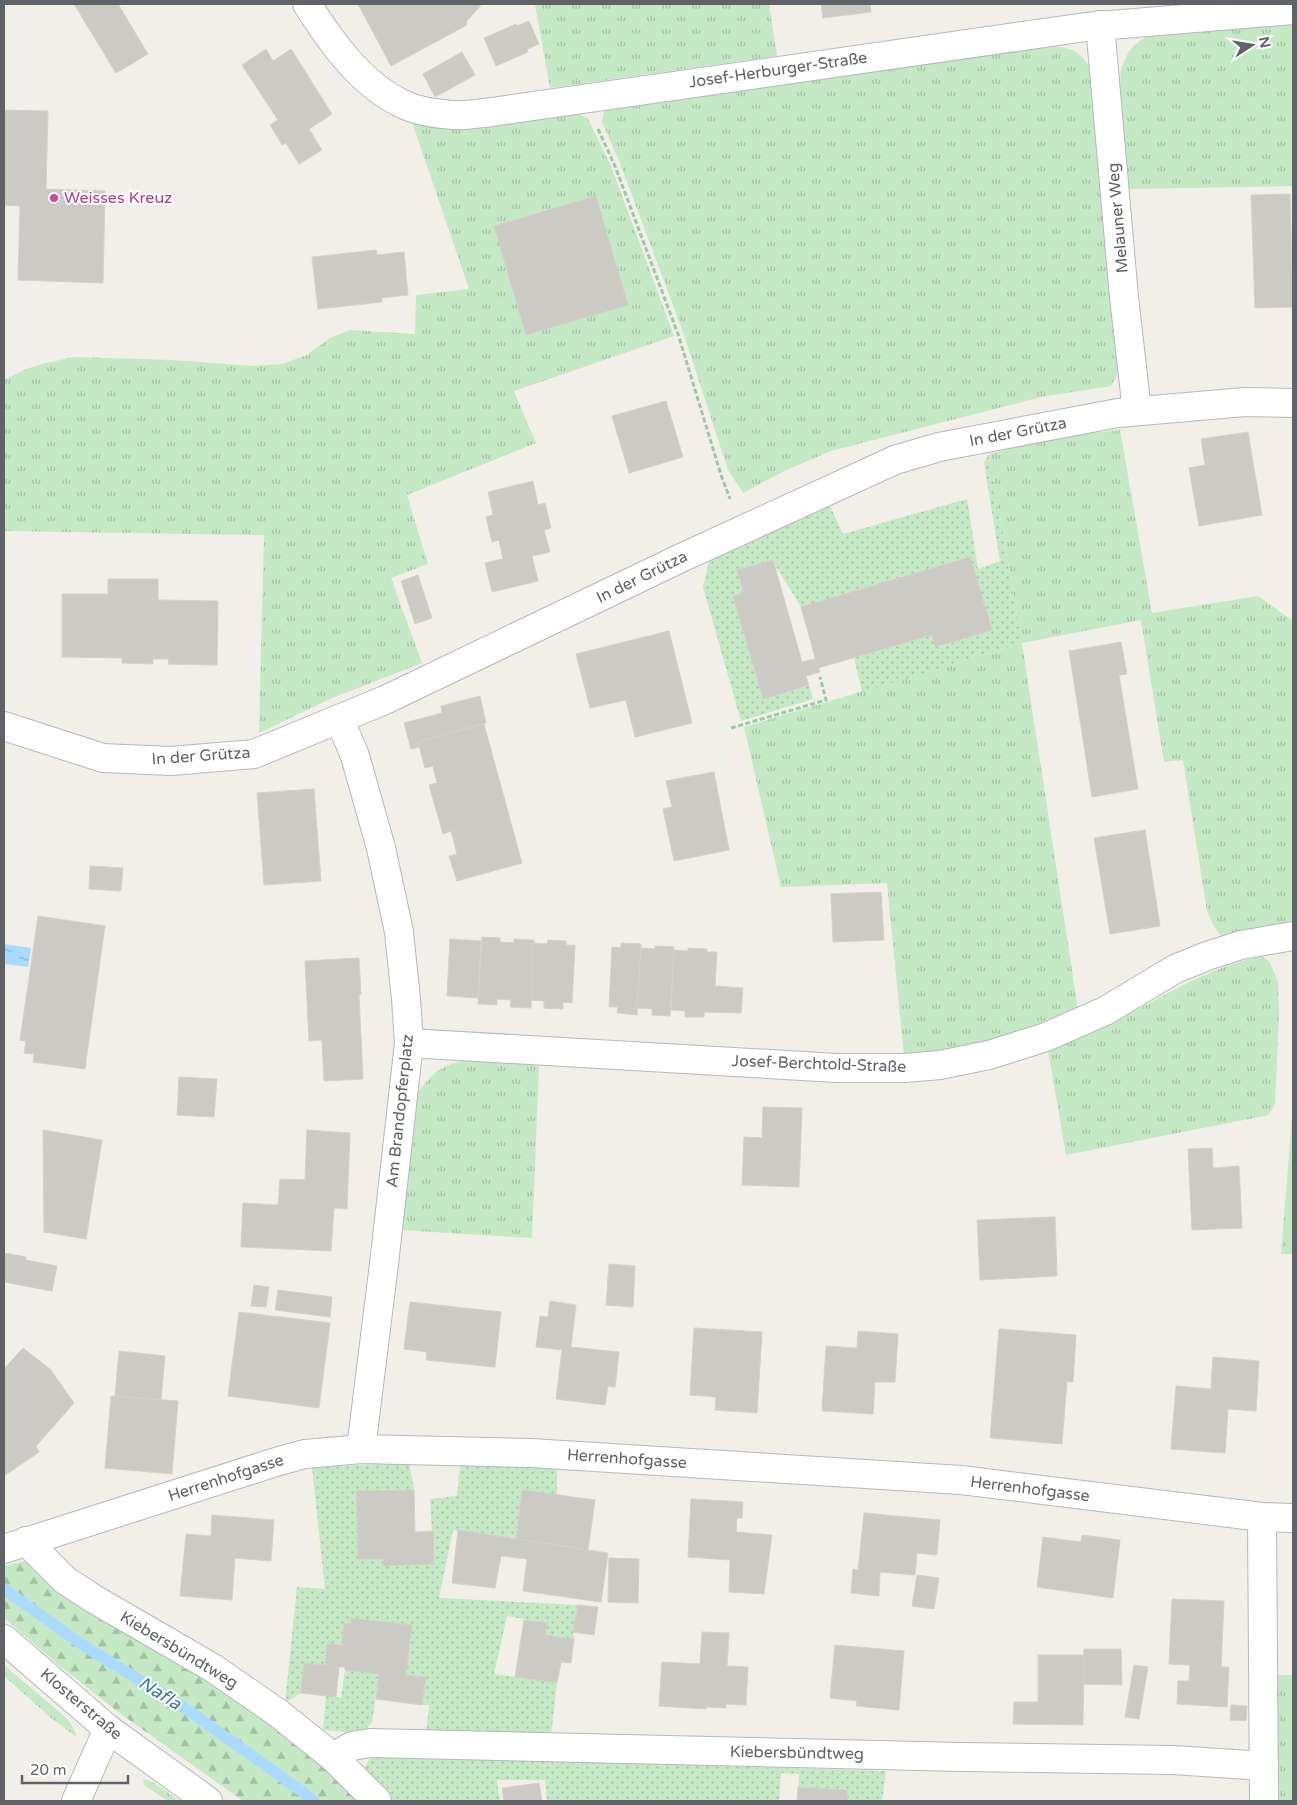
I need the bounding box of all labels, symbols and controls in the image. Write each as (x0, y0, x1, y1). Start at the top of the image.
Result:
north arrow (1227, 20, 1277, 70)
text: N (1255, 35, 1274, 50)
street label: Josef-Herburger-Straße (688, 48, 868, 92)
street label: Melauner Weg (1103, 162, 1133, 274)
place label: Weisses Kreuz (64, 188, 172, 208)
marker: Weisses Kreuz (48, 192, 60, 204)
street label: In der Grütza (968, 413, 1068, 451)
street label: In der Grütza (593, 546, 691, 608)
street label: In der Grütza (151, 743, 251, 769)
street label: Am Brandopferplatz (382, 1033, 418, 1189)
street label: Josef-Berchtold-Straße (731, 1051, 907, 1077)
street label: Herrenhofgasse (566, 1445, 688, 1473)
street label: Herrenhofgasse (166, 1450, 286, 1506)
street label: Herrenhofgasse (969, 1472, 1091, 1506)
street label: Kiebersbündtweg (116, 1607, 242, 1693)
street label: Klosterstraße (36, 1664, 126, 1744)
water label: Nafla (135, 1672, 186, 1715)
street label: Kiebersbündtweg (730, 1742, 864, 1764)
scale bar (22, 1752, 129, 1784)
text: 20 m (30, 1761, 67, 1779)

